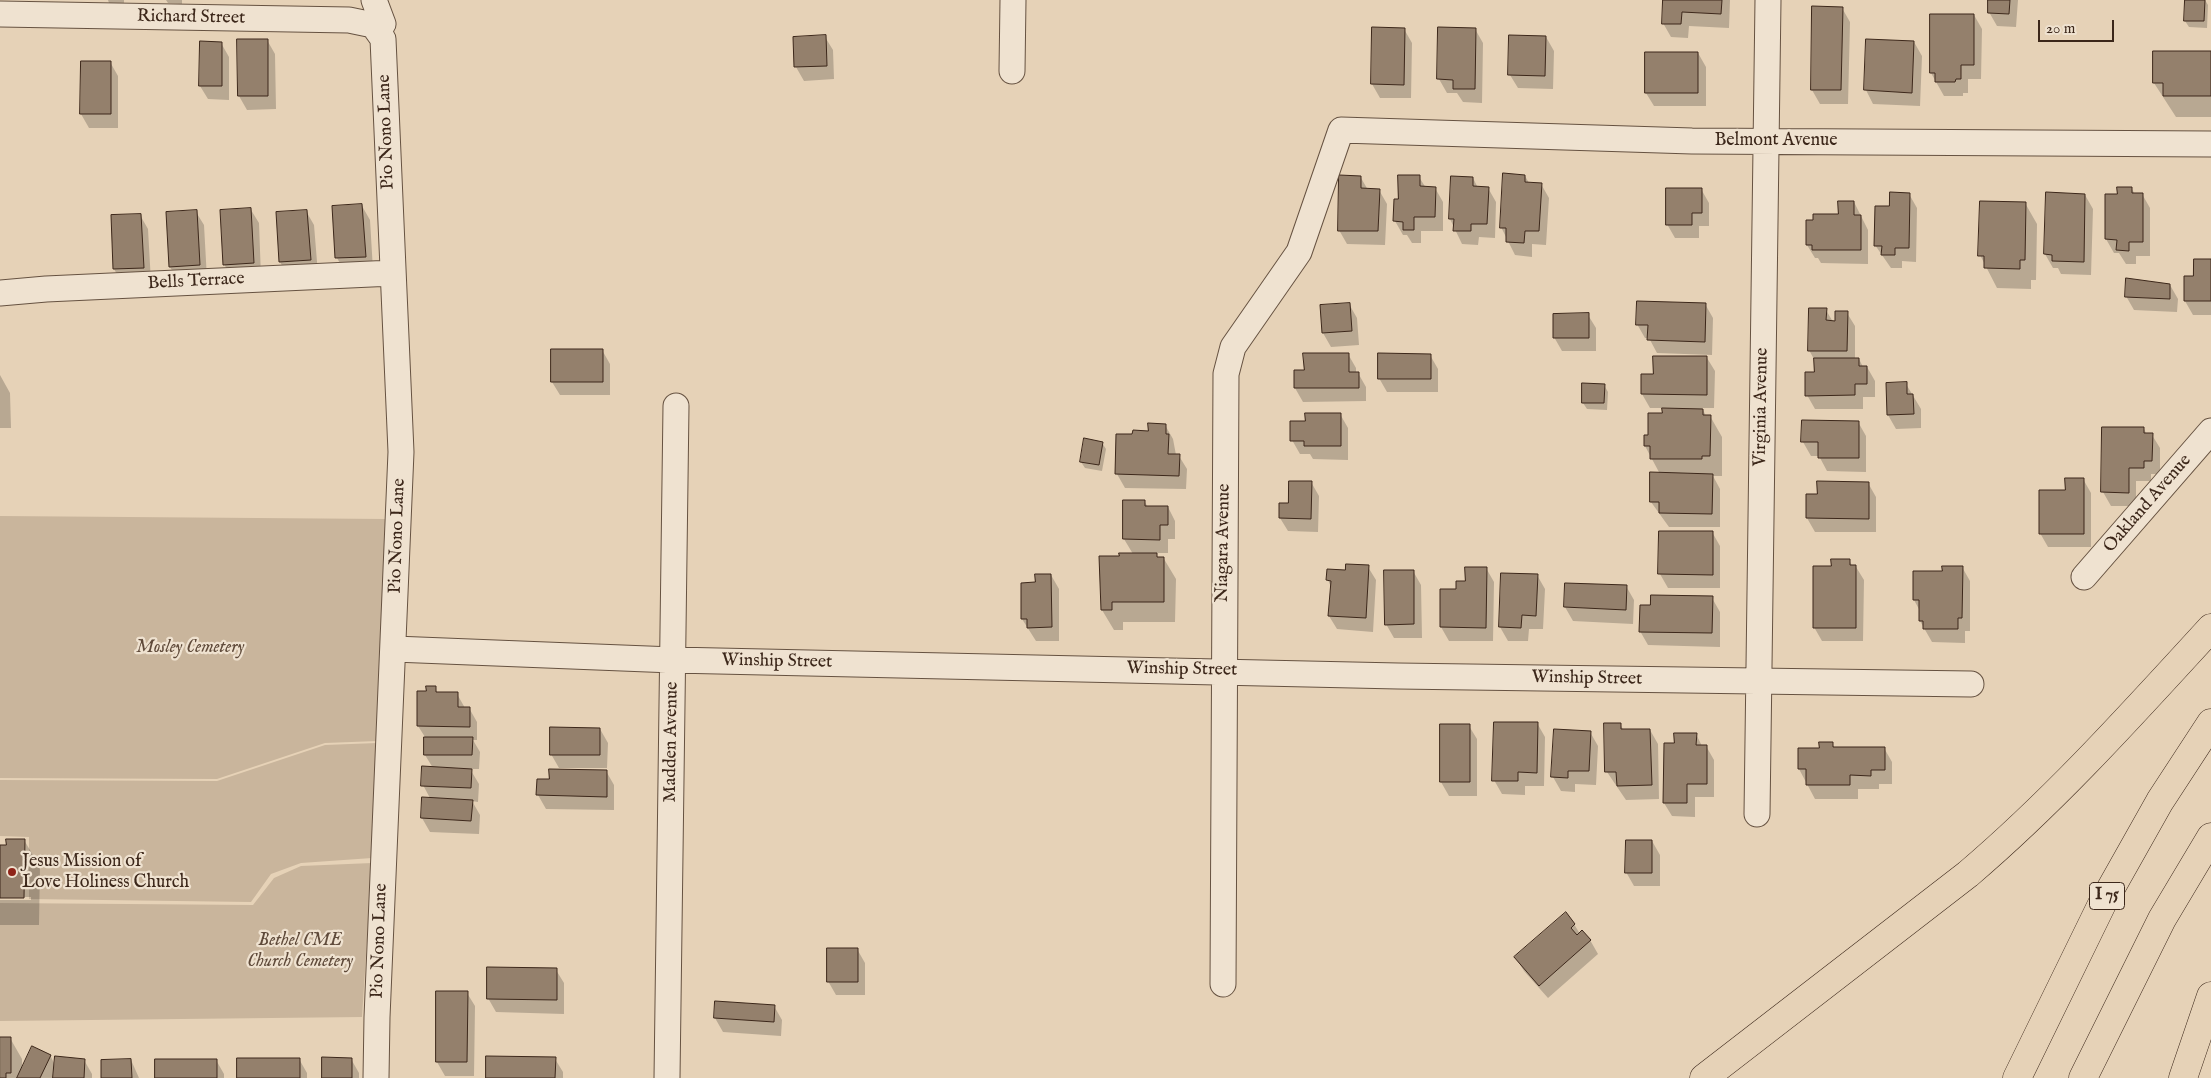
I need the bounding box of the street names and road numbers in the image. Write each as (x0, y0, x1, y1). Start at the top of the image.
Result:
street label: Richard Street (137, 6, 245, 30)
street label: Pio Nono Lane (374, 74, 400, 190)
street label: Belmont Avenue (1714, 130, 1838, 152)
street label: Bells Terrace (147, 269, 245, 295)
street label: Virginia Avenue (1750, 347, 1774, 467)
street label: Oakland Avenue (2099, 450, 2197, 558)
street label: Pio Nono Lane (385, 478, 411, 594)
street label: Niagara Avenue (1212, 483, 1236, 603)
street label: Winship Street (721, 650, 833, 674)
street label: Winship Street (1126, 658, 1238, 682)
street label: Winship Street (1531, 667, 1643, 691)
street label: Madden Avenue (660, 681, 684, 803)
road number: I 75 (2090, 882, 2124, 909)
street label: Pio Nono Lane (367, 883, 393, 999)

